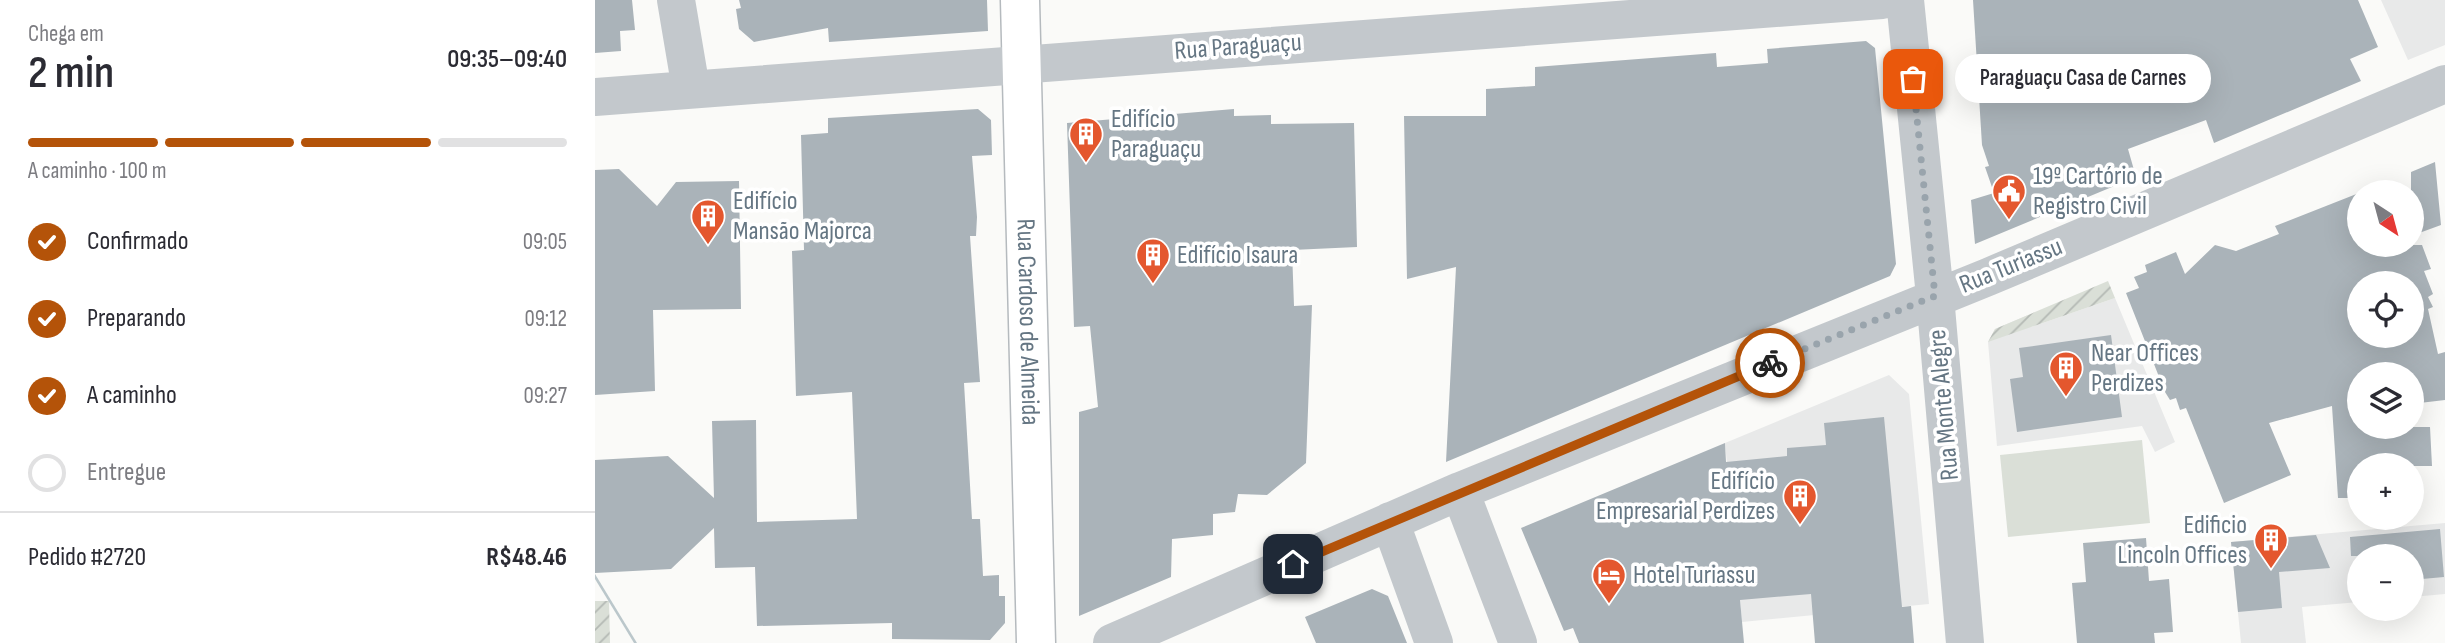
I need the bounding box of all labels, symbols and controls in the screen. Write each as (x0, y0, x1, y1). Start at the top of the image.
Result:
text: Chega em (28, 20, 104, 48)
street label: Rua Paraguaçu (1173, 27, 1303, 67)
text: 09:35–09:40 (447, 44, 567, 75)
text: 2 min (28, 46, 114, 101)
pin (1883, 49, 1943, 109)
callout: Paraguaçu Casa de Carnes (1955, 55, 2211, 104)
icon: bag (1894, 60, 1932, 98)
text: Paraguaçu Casa de Carnes (1980, 64, 2186, 92)
place label: Edifício Paraguaçu (1111, 104, 1201, 165)
building icon: Edifício Paraguaçu (1067, 115, 1105, 164)
text: A caminho · 100 m (28, 157, 166, 185)
place label: 19º Cartório de Registro Civil (2033, 161, 2163, 222)
public building icon: 19º Cartório de Registro Civil (1990, 172, 2028, 221)
north arrow (2347, 180, 2424, 257)
map controls (2347, 180, 2424, 621)
place label: Edifício Mansão Majorca (733, 186, 872, 247)
building icon: Edifício Mansão Majorca (689, 197, 727, 246)
street label: Rua Cardoso de Almeida (1010, 218, 1046, 426)
icon: check (28, 223, 66, 261)
text: Confirmado (87, 226, 188, 257)
text: 09:05 (523, 228, 567, 256)
street label: Rua Turiassu (1955, 231, 2067, 301)
building icon: Edifício Isaura (1134, 236, 1172, 285)
place label: Edifício Isaura (1177, 240, 1298, 271)
button: locate (2347, 271, 2424, 348)
icon: check (28, 300, 66, 338)
text: Preparando (87, 303, 186, 334)
text: 09:12 (524, 305, 567, 333)
courier (1735, 328, 1805, 398)
street label: Rua Monte Alegre (1922, 328, 1966, 482)
place label: Near Offices Perdizes (2091, 338, 2199, 399)
icon: bike (1751, 344, 1789, 382)
building icon: Near Offices Perdizes (2047, 349, 2085, 398)
button: layers (2347, 362, 2424, 439)
icon: check (28, 377, 66, 415)
text: A caminho (87, 380, 177, 411)
text: 09:27 (524, 382, 567, 410)
button: + (2347, 453, 2424, 530)
text: Entregue (87, 457, 166, 488)
place label: Edifício Empresarial Perdizes (1596, 466, 1775, 527)
building icon: Edifício Empresarial Perdizes (1781, 477, 1819, 526)
place label: Edificio Lincoln Offices (2118, 510, 2247, 571)
building icon: Edificio Lincoln Offices (2252, 521, 2290, 570)
pin (1263, 534, 1323, 594)
text: Pedido #2720 (28, 542, 146, 573)
text: R$48.46 (486, 542, 567, 573)
button: − (2347, 544, 2424, 621)
icon: home (1274, 545, 1312, 583)
hotel icon: Hotel Turiassu (1590, 556, 1628, 605)
place label: Hotel Turiassu (1633, 560, 1755, 591)

